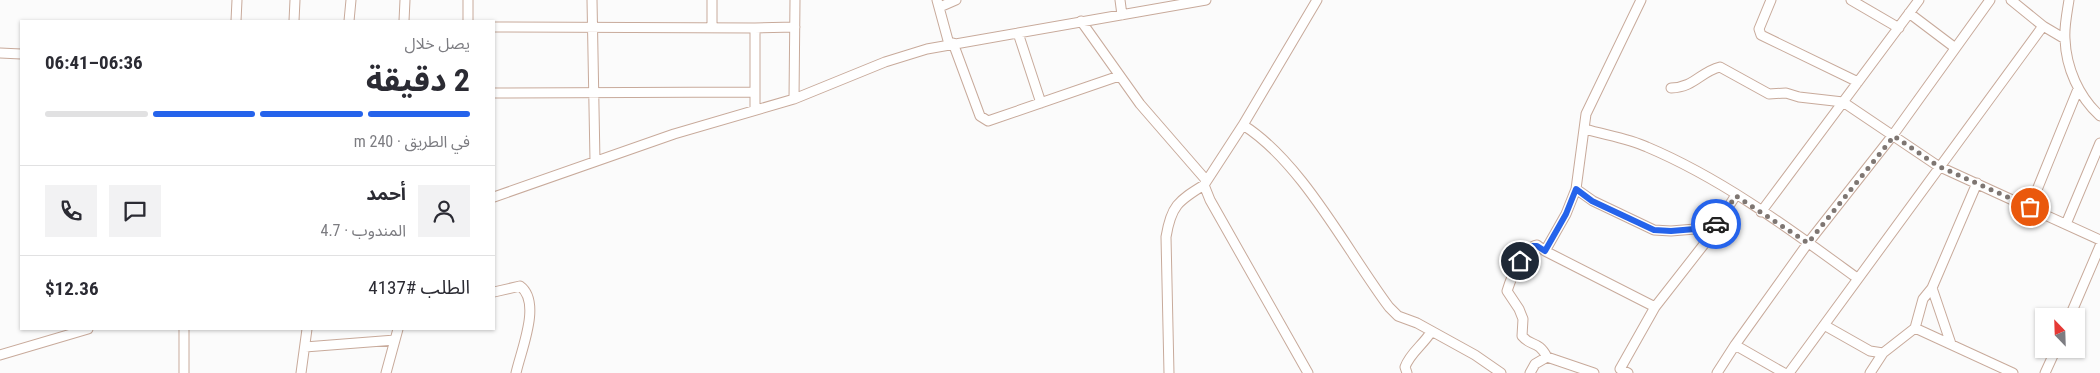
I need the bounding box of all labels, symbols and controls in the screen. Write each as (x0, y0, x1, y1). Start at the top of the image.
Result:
text: يصل خلال (405, 34, 470, 53)
text: 06:36–06:41 (45, 51, 143, 74)
text: 2 دقيقة (366, 61, 470, 99)
text: في الطريق · 240 m (354, 132, 470, 151)
text: أحمد (366, 182, 406, 205)
button: phone (45, 185, 97, 237)
button: chat (109, 185, 161, 237)
button: person (418, 185, 470, 237)
pin (2009, 186, 2051, 228)
icon: bag (2016, 193, 2044, 221)
courier (1691, 199, 1741, 249)
icon: car (1702, 210, 1730, 238)
text: المندوب · 4.7 (320, 221, 406, 240)
pin (1499, 240, 1541, 282)
icon: home (1506, 247, 1534, 275)
text: الطلب #4137 (368, 276, 470, 299)
text: $12.36 (45, 277, 99, 300)
north arrow (2035, 308, 2085, 358)
map controls (2035, 308, 2085, 358)

